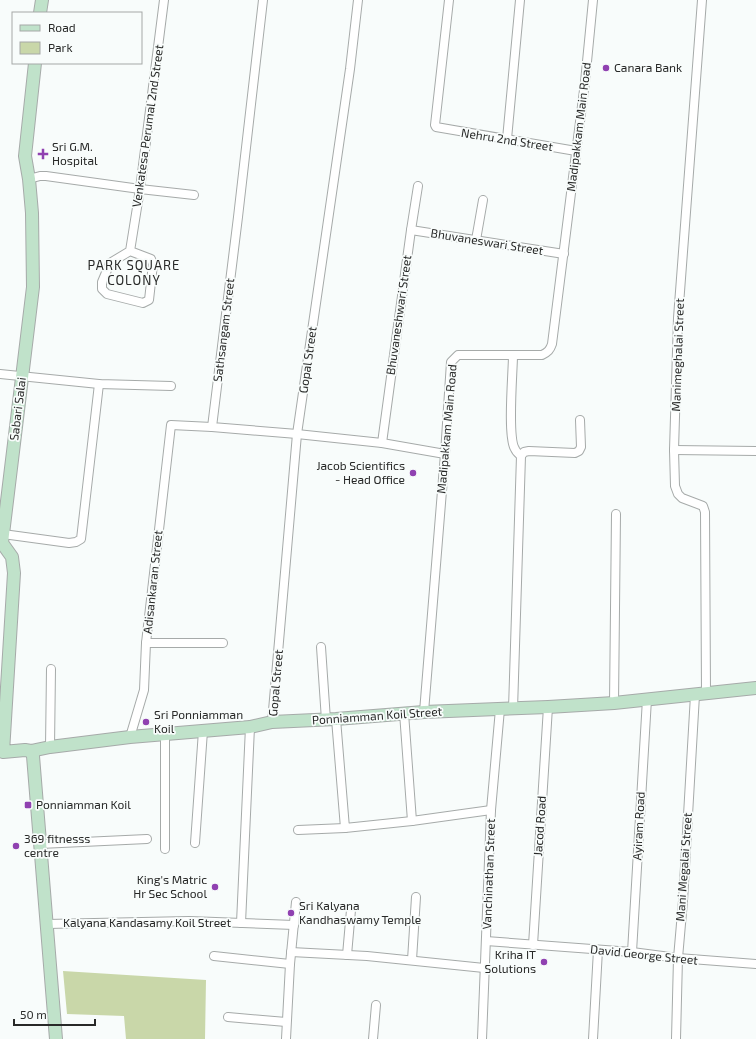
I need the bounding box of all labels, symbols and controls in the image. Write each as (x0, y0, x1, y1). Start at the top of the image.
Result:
legend (12, 12, 142, 64)
text: Road (48, 20, 76, 34)
text: Park (48, 40, 73, 54)
street label: Venkatesa Perumal 2nd Street (129, 43, 165, 208)
place label: Canara Bank (614, 60, 682, 74)
street label: Madipakkam Main Road (563, 62, 593, 192)
marker: Canara Bank (601, 63, 611, 73)
street label: Nehru 2nd Street (460, 125, 555, 153)
place label: Sri G.M. Hospital (52, 139, 98, 167)
marker: Sri G.M. Hospital (37, 148, 49, 160)
street label: Bhuvaneswari Street (430, 225, 545, 257)
street label: Bhuvaneshwari Street (383, 254, 413, 376)
district label: PARK SQUARE COLONY (88, 257, 180, 288)
street label: Sathsangam Street (210, 277, 236, 382)
street label: Manimeghalai Street (668, 298, 686, 412)
street label: Gopal Street (295, 325, 319, 394)
street label: Madipakkam Main Road (433, 364, 459, 494)
street label: Sabari Salai (6, 376, 28, 441)
place label: Jacob Scientifics - Head Office (316, 458, 405, 486)
marker: Jacob Scientifics - Head Office (408, 468, 418, 478)
street label: Adisankaran Street (140, 529, 164, 634)
street label: Gopal Street (265, 648, 285, 717)
street label: Ponniamman Koil Street (311, 703, 443, 727)
place label: Sri Ponniamman Koil (154, 707, 243, 735)
marker: Sri Ponniamman Koil (141, 717, 151, 727)
street label: Ayiram Road (629, 791, 647, 861)
street label: Jacod Road (530, 795, 548, 857)
place label: Ponniamman Koil (36, 797, 131, 811)
marker: Ponniamman Koil (23, 800, 33, 810)
street label: Mani Megalai Street (672, 812, 694, 922)
street label: Vanchinathan Street (479, 818, 497, 930)
place label: 369 fitnesss centre (24, 831, 90, 859)
marker: 369 fitnesss centre (11, 841, 21, 851)
place label: King's Matric Hr Sec School (133, 872, 207, 900)
marker: King's Matric Hr Sec School (210, 882, 220, 892)
place label: Sri Kalyana Kandhaswamy Temple (299, 898, 421, 926)
marker: Sri Kalyana Kandhaswamy Temple (286, 908, 296, 918)
street label: Kalyana Kandasamy Koil Street (63, 915, 232, 929)
street label: David George Street (590, 941, 699, 967)
place label: Kriha IT Solutions (485, 947, 536, 975)
marker: Kriha IT Solutions (539, 957, 549, 967)
scale bar (14, 1001, 95, 1027)
text: 50 m (20, 1007, 47, 1021)

